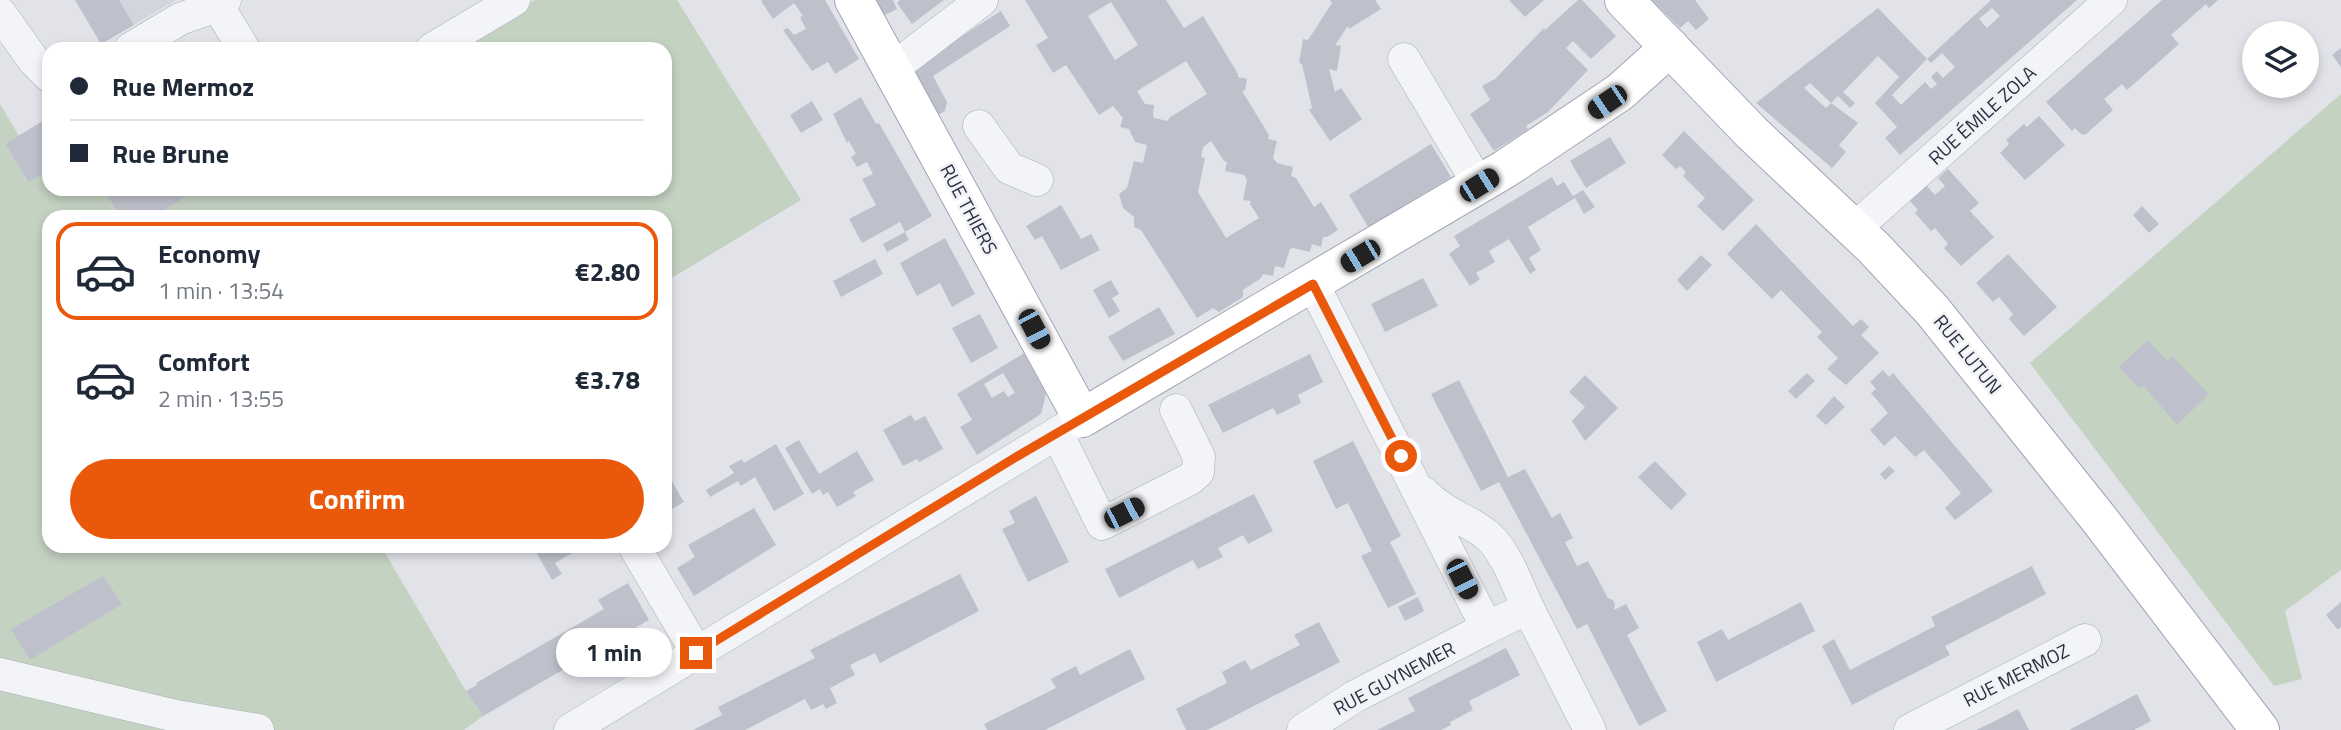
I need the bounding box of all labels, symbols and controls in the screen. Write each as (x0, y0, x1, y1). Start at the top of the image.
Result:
map controls (2242, 21, 2319, 98)
button: layers (2242, 21, 2319, 98)
street label: RUE ÉMILE ZOLA (1921, 58, 2042, 171)
text: Rue Mermoz (112, 67, 254, 106)
car (1584, 82, 1631, 122)
text: Rue Brune (112, 134, 229, 173)
street label: RUE THIERS (933, 158, 1005, 259)
car (1456, 165, 1503, 205)
text: Economy (158, 234, 260, 273)
car (1337, 236, 1384, 276)
icon: car (74, 240, 137, 303)
text: €2.80 (575, 252, 640, 291)
text: 1 min · 13:54 (158, 273, 284, 308)
car (1015, 306, 1054, 352)
street label: RUE LUTUN (1927, 308, 2009, 400)
text: Comfort (158, 342, 250, 381)
icon: car (74, 348, 137, 411)
text: €3.78 (575, 360, 640, 399)
text: 2 min · 13:55 (158, 381, 284, 416)
route start (1385, 440, 1417, 472)
button: Confirm (70, 459, 644, 539)
car (1101, 494, 1148, 532)
car (1444, 556, 1481, 602)
callout: 1 min (556, 628, 672, 678)
street label: RUE GUYNEMER (1328, 633, 1460, 722)
text: 1 min (586, 635, 642, 670)
street label: RUE MERMOZ (1958, 635, 2074, 714)
route end (680, 637, 712, 669)

